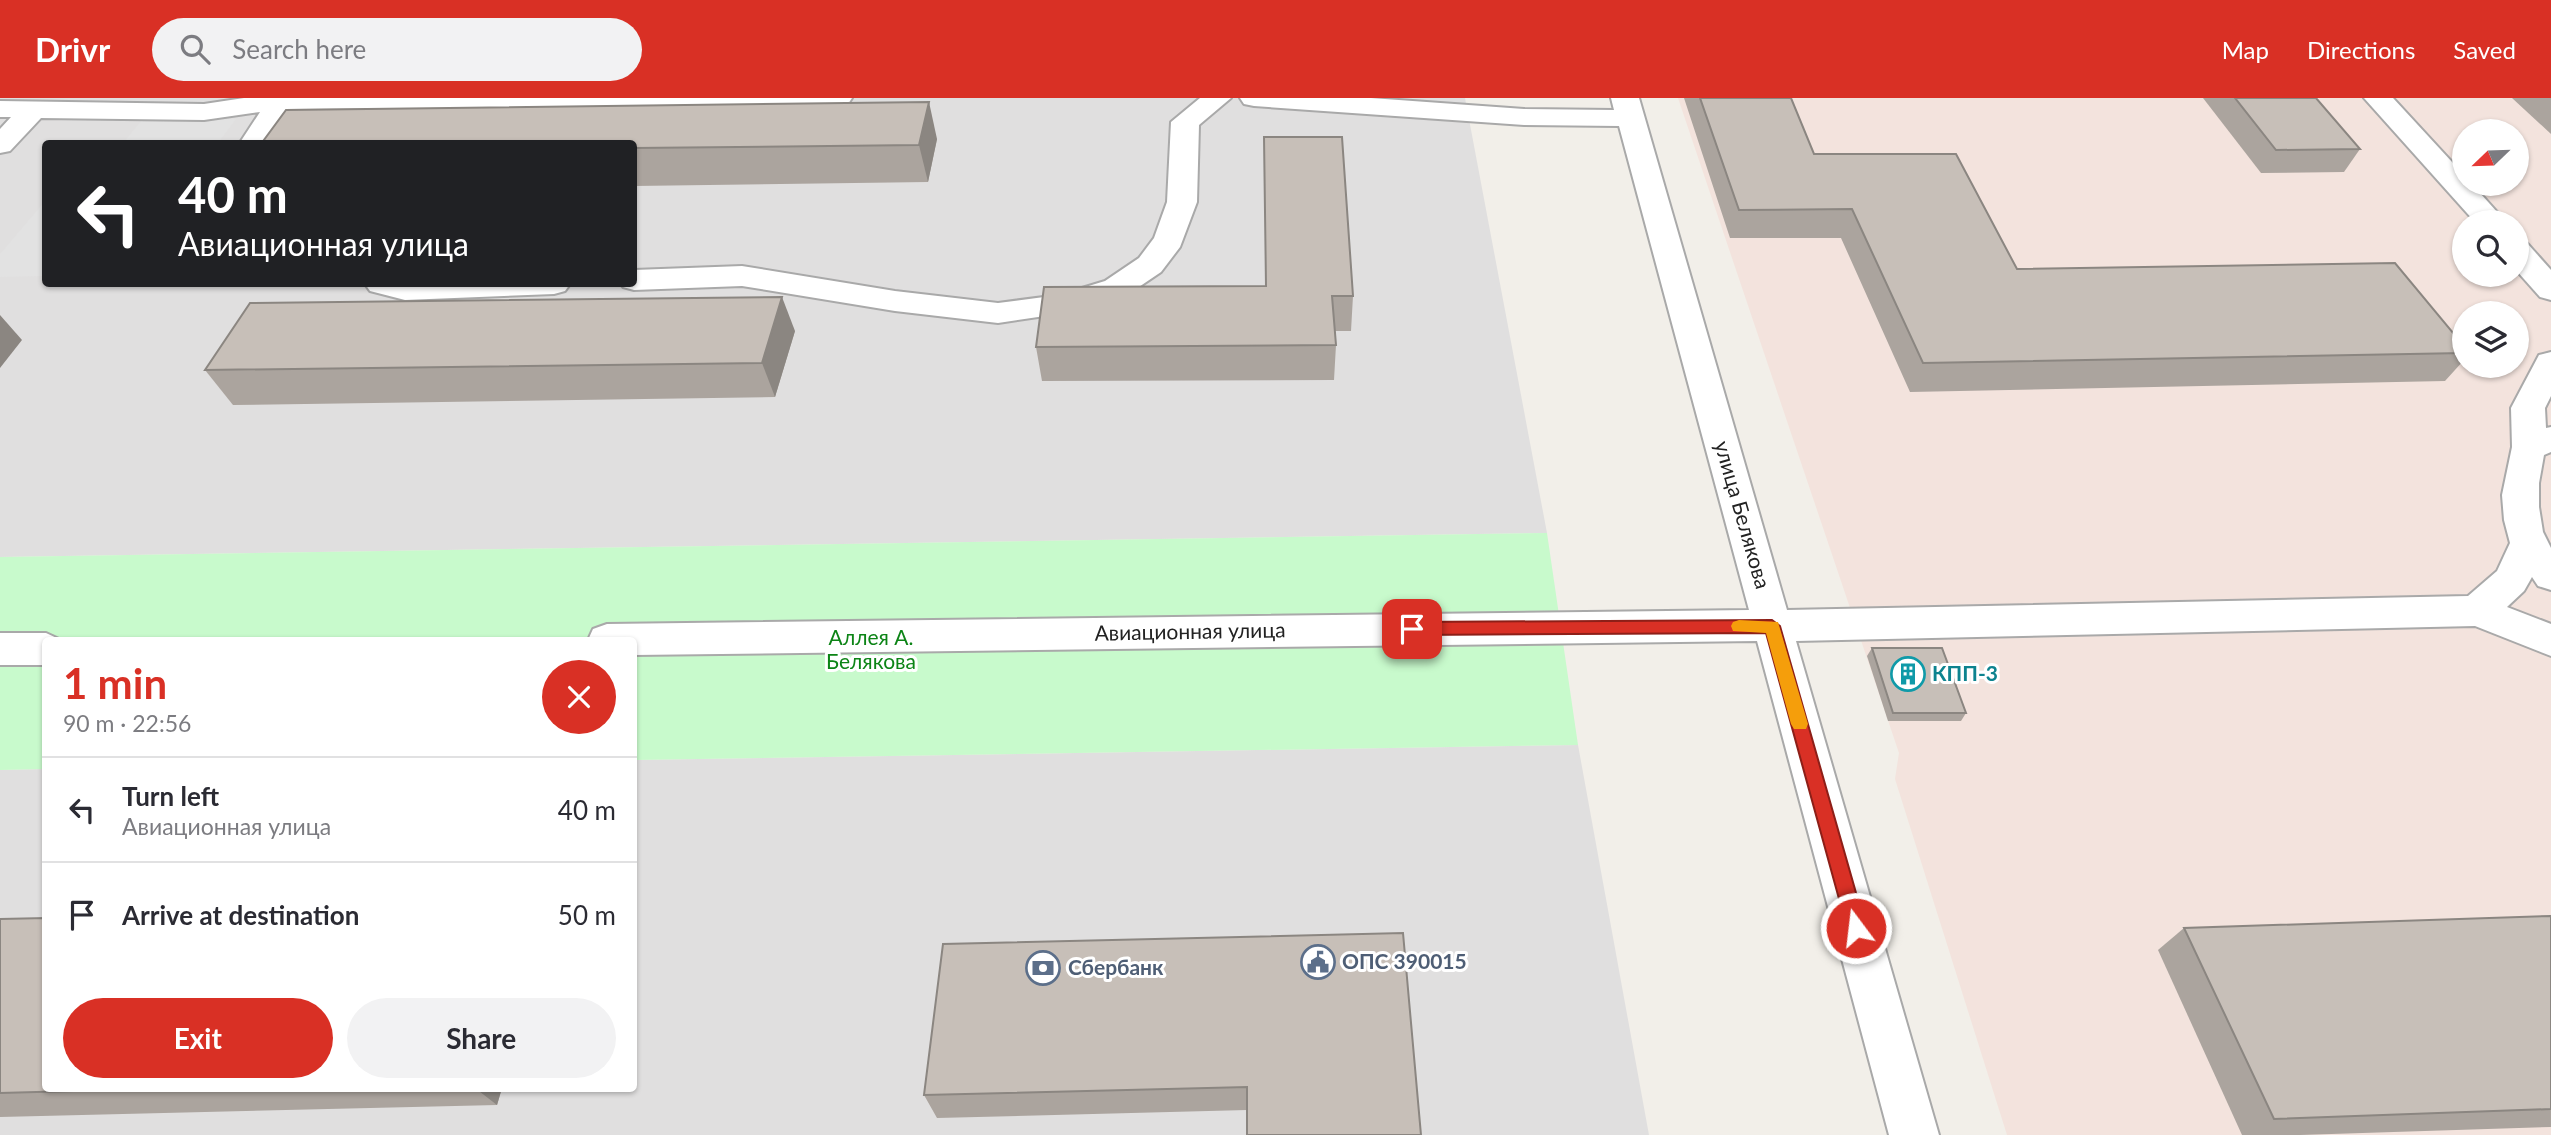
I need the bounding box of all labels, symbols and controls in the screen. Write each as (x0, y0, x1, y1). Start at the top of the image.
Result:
search box (152, 18, 642, 81)
text: Drivr (35, 29, 110, 69)
icon: search (176, 30, 214, 68)
text: Search here (232, 33, 366, 65)
text: Map (2222, 35, 2269, 64)
text: Directions (2307, 35, 2415, 64)
text: Saved (2453, 35, 2516, 64)
north arrow (2452, 119, 2529, 196)
map controls (2452, 119, 2529, 378)
text: 40 m (178, 165, 288, 223)
icon: left (63, 168, 154, 259)
button: search (2452, 210, 2529, 287)
text: Авиационная улица (178, 224, 469, 263)
button: layers (2452, 301, 2529, 378)
street label: улица Белякова (1710, 438, 1776, 591)
pin (1382, 599, 1442, 659)
icon: arrive (1393, 610, 1431, 648)
street label: Авиационная улица (1094, 616, 1286, 645)
park label: Аллея А. Белякова (826, 624, 916, 673)
building icon: КПП-3 (1889, 655, 1927, 693)
text: 1 min (63, 658, 167, 708)
button: close (542, 660, 616, 734)
place label: КПП-3 (1932, 660, 1998, 685)
text: 90 m · 22:56 (63, 709, 191, 737)
text: Turn left (122, 780, 219, 812)
icon: left (63, 791, 101, 829)
text: 40 m (558, 794, 616, 826)
text: Авиационная улица (122, 812, 331, 840)
position arrow (1819, 891, 1893, 965)
icon: arrive (63, 896, 101, 934)
text: Arrive at destination (122, 899, 359, 931)
text: 50 m (558, 899, 616, 931)
public building icon: ОПС 390015 (1299, 943, 1337, 981)
place label: ОПС 390015 (1342, 948, 1467, 973)
bank icon: Сбербанк (1024, 949, 1062, 987)
place label: Сбербанк (1068, 954, 1164, 979)
button: Exit (63, 998, 333, 1078)
button: Share (347, 998, 616, 1078)

